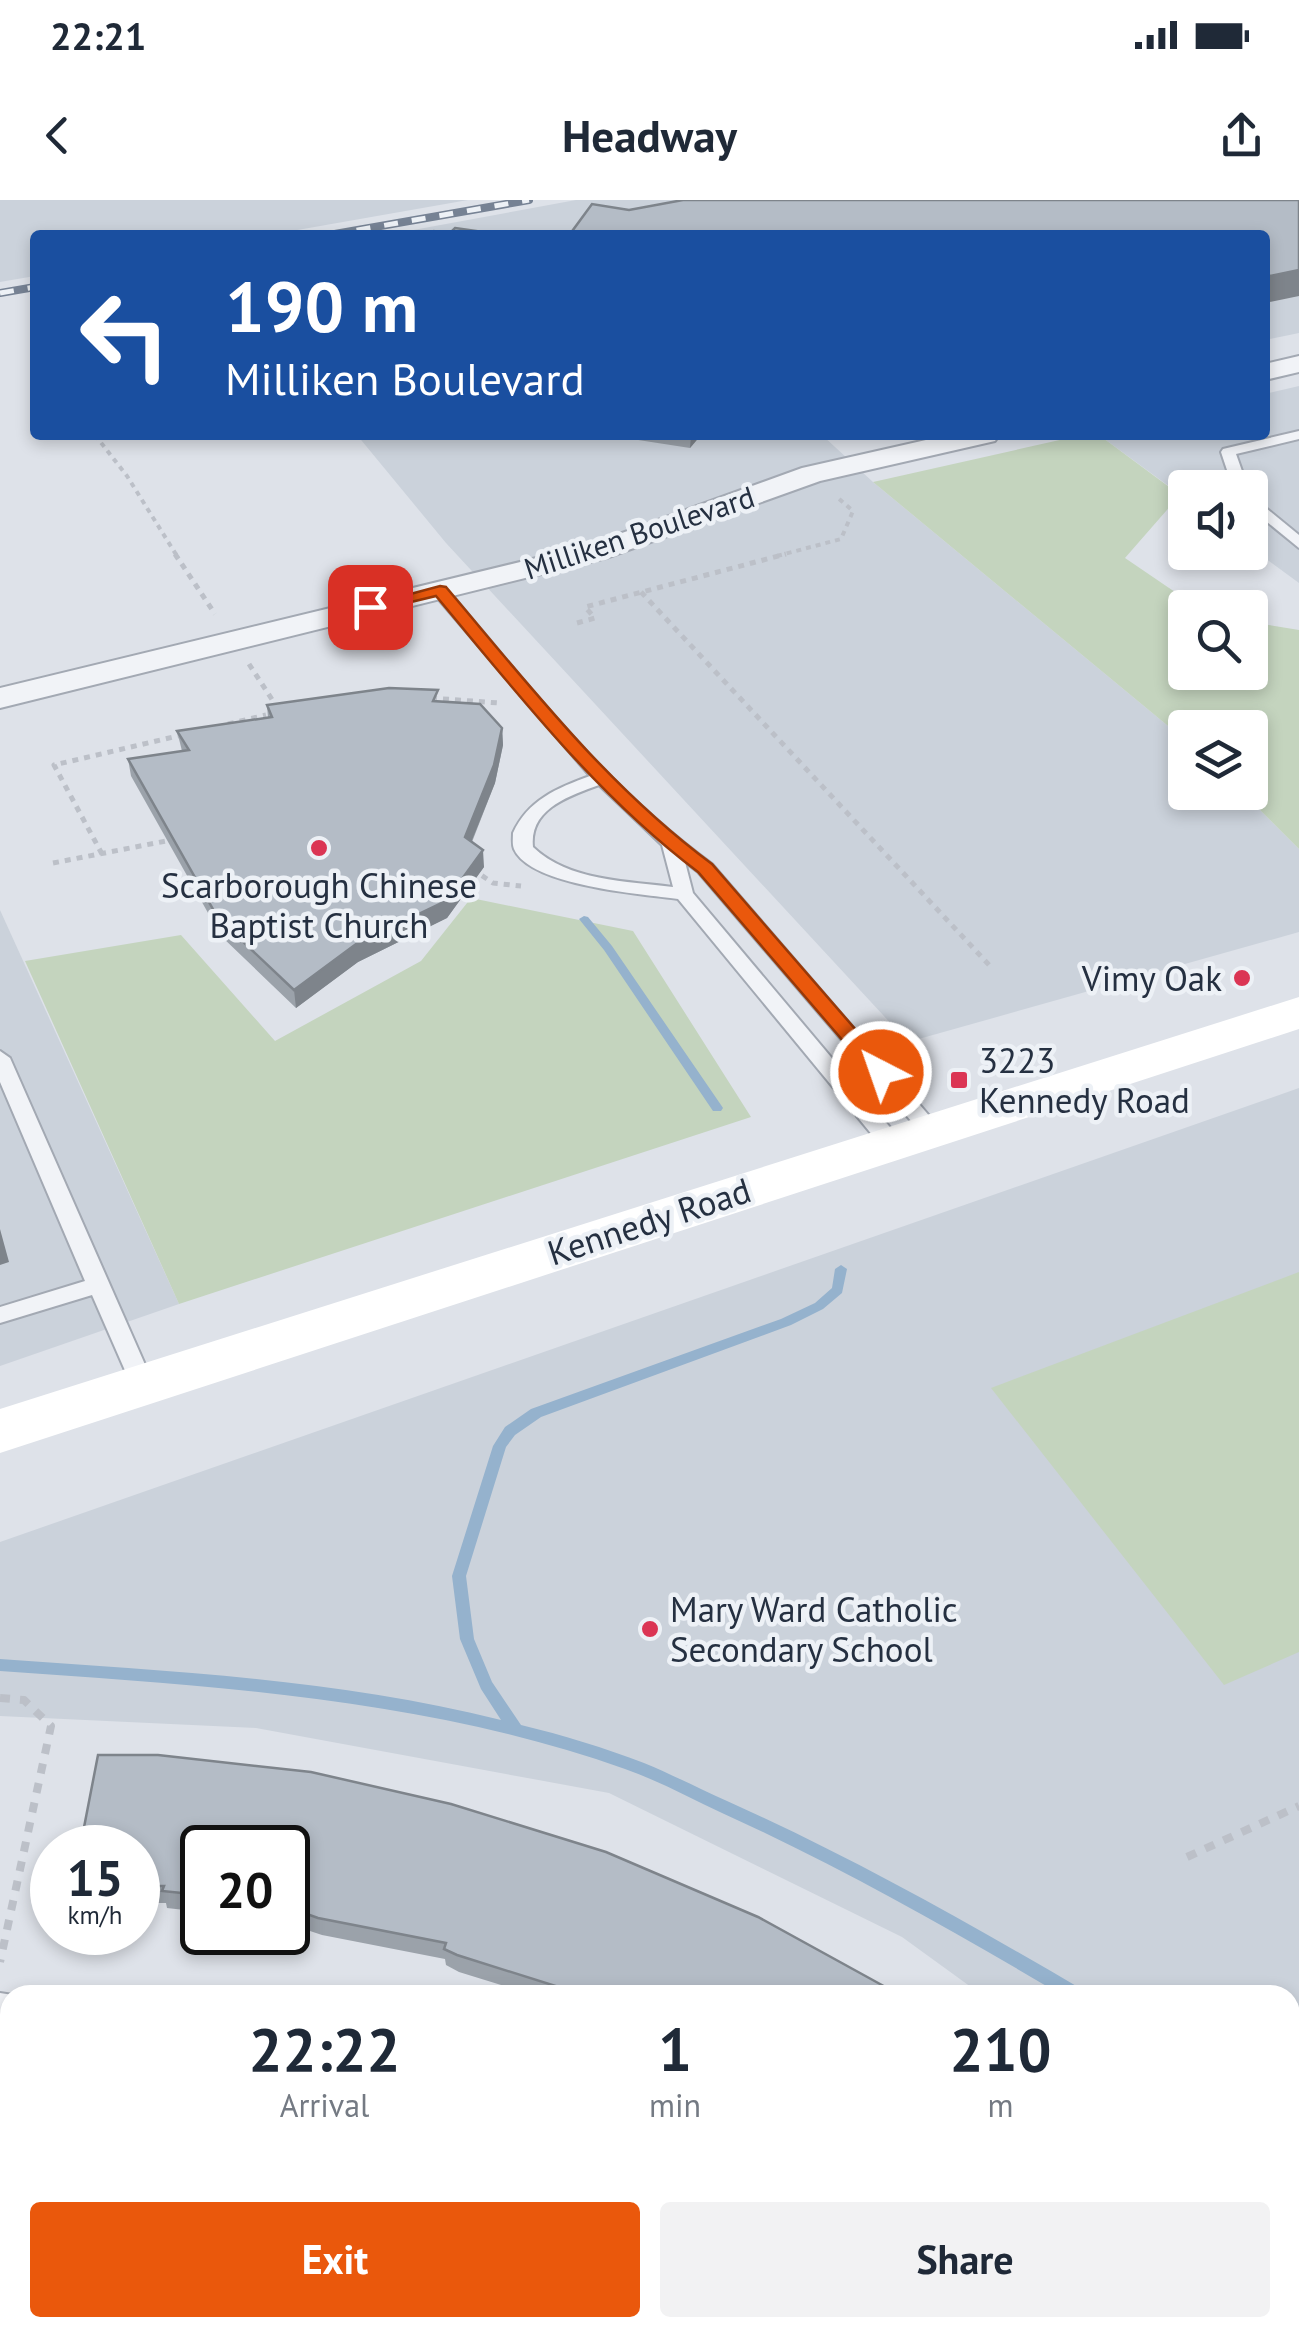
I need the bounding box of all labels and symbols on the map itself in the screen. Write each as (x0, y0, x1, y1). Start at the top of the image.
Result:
street label: Milliken Boulevard (519, 476, 759, 588)
pin (328, 565, 413, 650)
marker: Scarborough Chinese Baptist Church (308, 837, 330, 859)
place label: Scarborough Chinese Baptist Church (161, 862, 477, 948)
place label: Vimy Oak (1081, 955, 1222, 1001)
marker: Vimy Oak (1231, 967, 1253, 989)
position arrow (829, 1020, 933, 1124)
place label: 3223 Kennedy Road (979, 1037, 1190, 1123)
marker: 3223 Kennedy Road (948, 1069, 970, 1091)
street label: Kennedy Road (542, 1167, 756, 1275)
place label: Mary Ward Catholic Secondary School (670, 1586, 958, 1672)
marker: Mary Ward Catholic Secondary School (639, 1618, 661, 1640)
speed limit sign: 20 (180, 1825, 310, 1955)

